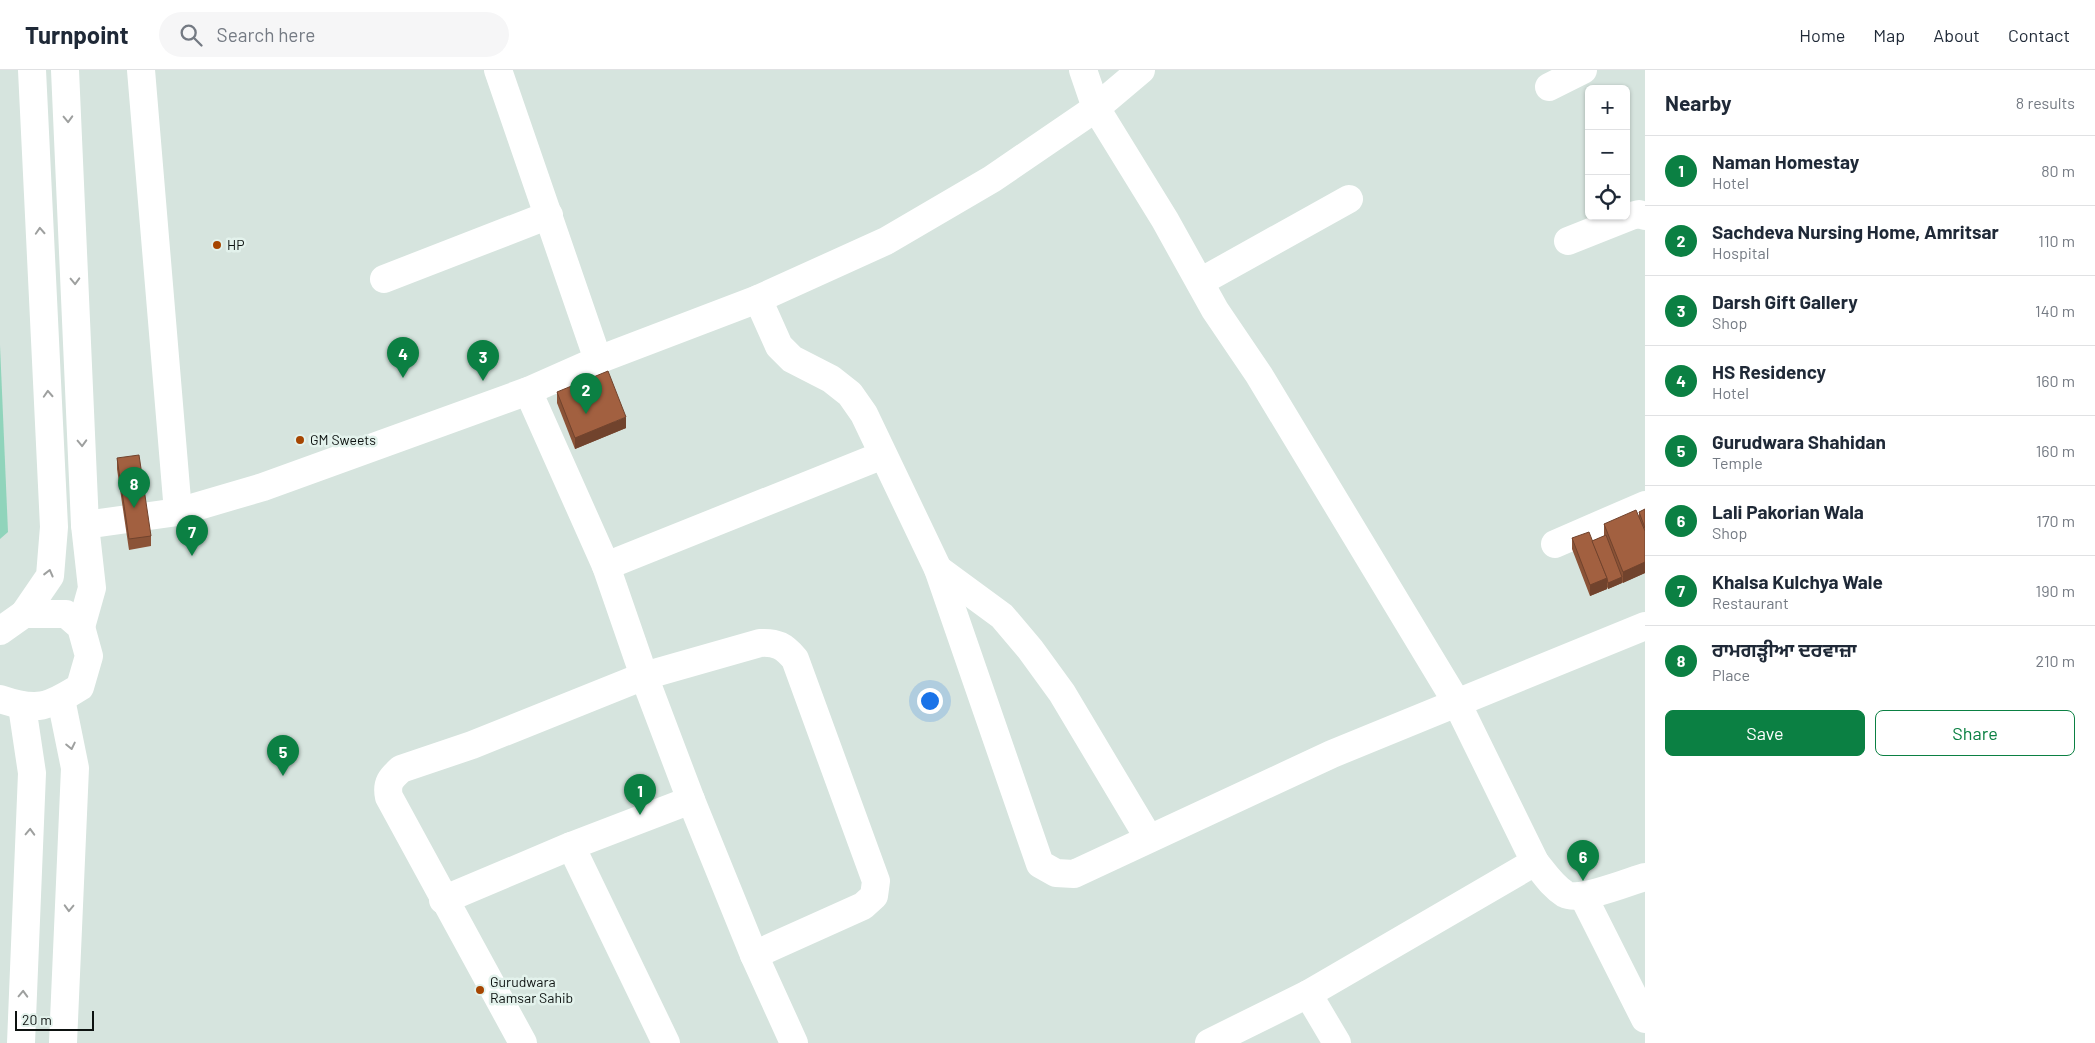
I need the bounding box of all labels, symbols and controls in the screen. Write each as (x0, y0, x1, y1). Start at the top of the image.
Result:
search box (159, 12, 509, 57)
text: Turnpoint (25, 20, 129, 49)
icon: search (177, 21, 205, 49)
text: Search here (217, 23, 315, 46)
text: Home (1799, 24, 1845, 46)
text: Map (1873, 24, 1905, 46)
text: About (1933, 24, 1980, 46)
text: Contact (2008, 24, 2070, 46)
map controls (1585, 85, 1630, 220)
button: + (1585, 85, 1630, 130)
text: Nearby (1665, 90, 1731, 115)
text: 8 results (2016, 93, 2075, 112)
one-way arrow (62, 115, 73, 123)
button: − (1585, 130, 1630, 175)
text: Naman Homestay (1712, 150, 1859, 173)
text: 1 (1678, 161, 1684, 180)
text: 80 m (2041, 161, 2075, 180)
text: Hotel (1712, 173, 1749, 192)
button: locate (1585, 175, 1630, 220)
text: Sachdeva Nursing Home, Amritsar (1712, 220, 1999, 243)
one-way arrow (34, 227, 45, 235)
text: 2 (1677, 231, 1685, 250)
text: 110 m (2038, 231, 2075, 250)
place label: HP (227, 236, 244, 253)
marker: HP (211, 239, 223, 251)
text: Hospital (1712, 243, 1769, 262)
one-way arrow (69, 277, 80, 285)
text: Darsh Gift Gallery (1712, 290, 1858, 313)
text: 3 (1677, 301, 1685, 320)
text: 140 m (2035, 301, 2075, 320)
text: Shop (1712, 313, 1747, 332)
pin: 4 (387, 337, 419, 378)
pin: 3 (467, 340, 499, 381)
text: HS Residency (1712, 360, 1826, 383)
text: 4 (1676, 371, 1686, 390)
text: 160 m (2036, 371, 2075, 390)
pin: 2 (570, 373, 602, 414)
text: Hotel (1712, 383, 1749, 402)
one-way arrow (42, 389, 53, 397)
text: Gurudwara Shahidan (1712, 430, 1886, 453)
place label: GM Sweets (310, 431, 376, 448)
marker: GM Sweets (294, 434, 306, 446)
one-way arrow (76, 440, 87, 448)
text: 5 (1677, 441, 1685, 460)
text: 160 m (2036, 441, 2075, 460)
text: Temple (1712, 453, 1763, 472)
pin: 8 (118, 467, 150, 508)
text: Lali Pakorian Wala (1712, 500, 1864, 523)
text: 6 (1677, 511, 1685, 530)
text: 170 m (2036, 511, 2075, 530)
pin: 7 (176, 515, 208, 556)
text: Shop (1712, 523, 1747, 542)
one-way arrow (43, 569, 54, 577)
text: Khalsa Kulchya Wale (1712, 570, 1883, 593)
text: 7 (1677, 581, 1685, 600)
text: 190 m (2036, 581, 2075, 600)
text: Restaurant (1712, 593, 1789, 612)
text: ਰਾਮਗੜ੍ਹੀਆ ਦਰਵਾਜ਼ਾ (1712, 638, 1857, 661)
text: 8 (1677, 651, 1685, 670)
text: 210 m (2036, 651, 2075, 670)
text: Place (1712, 665, 1750, 684)
your location (917, 688, 943, 714)
button: Save (1665, 710, 1865, 756)
button: Share (1875, 710, 2075, 756)
pin: 5 (267, 735, 299, 776)
one-way arrow (65, 742, 76, 751)
pin: 1 (624, 774, 656, 815)
one-way arrow (24, 828, 35, 836)
pin: 6 (1567, 840, 1599, 881)
one-way arrow (64, 905, 75, 913)
place label: Gurudwara Ramsar Sahib (490, 973, 573, 1006)
marker: Gurudwara Ramsar Sahib (474, 984, 486, 996)
one-way arrow (17, 990, 28, 998)
scale bar (15, 1008, 94, 1031)
text: 20 m (22, 1011, 52, 1028)

